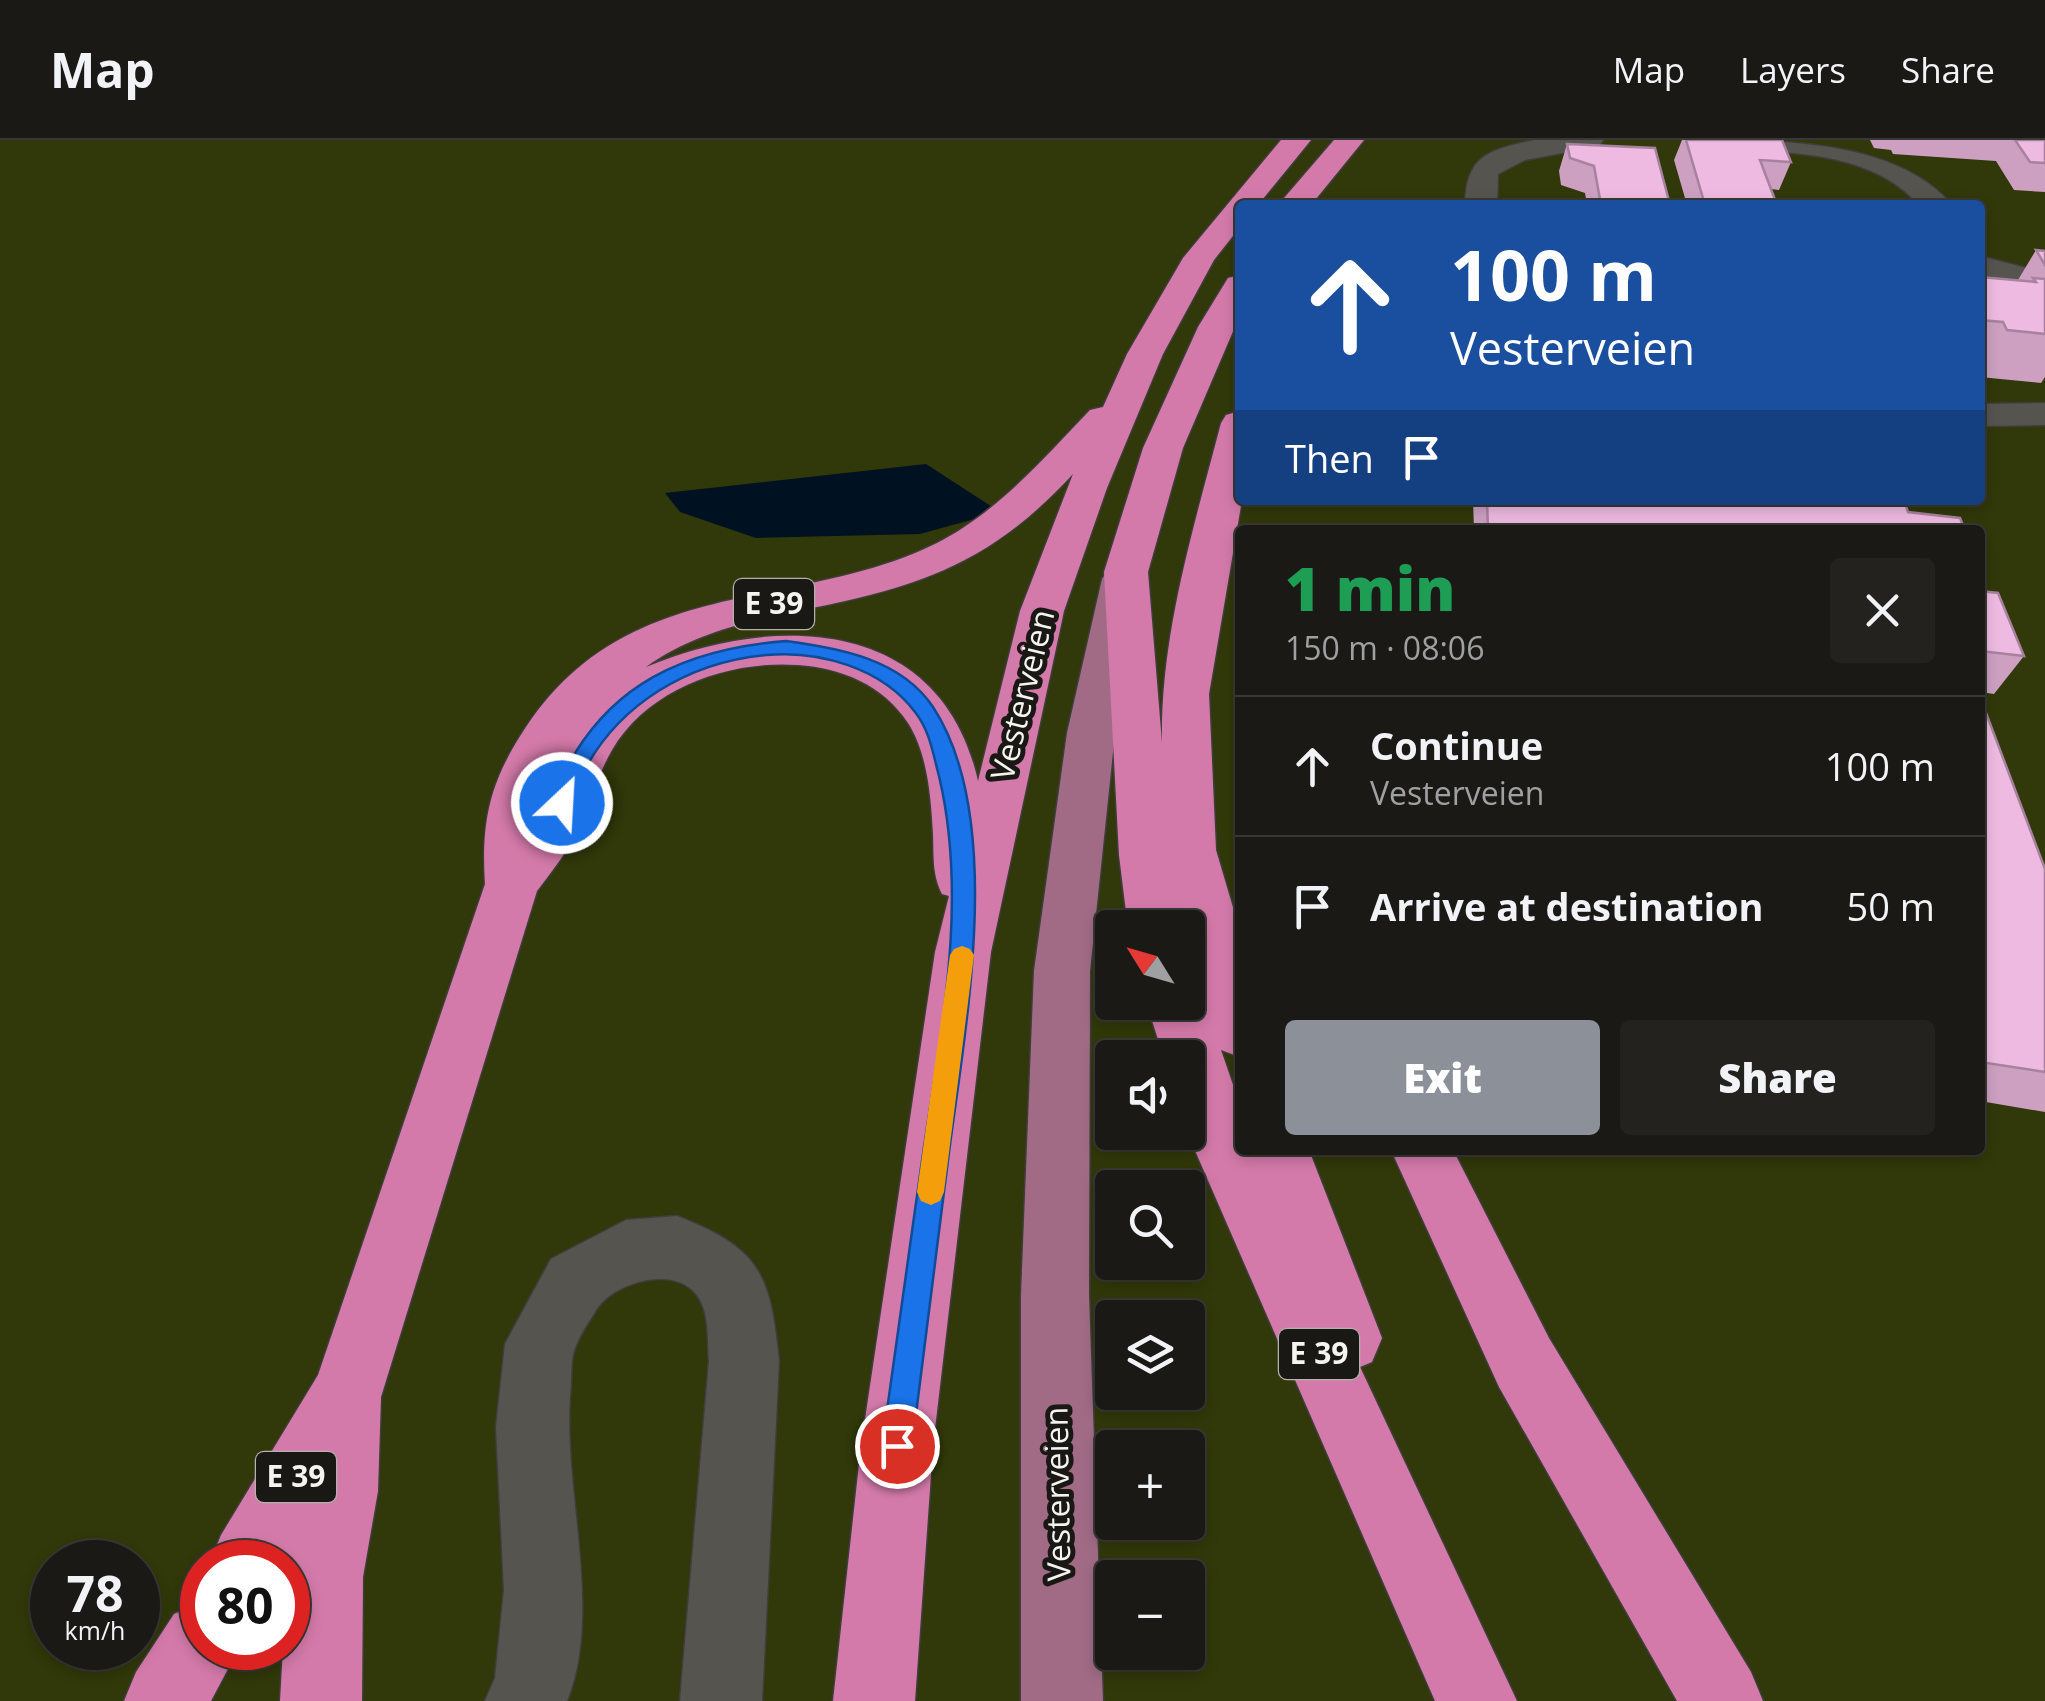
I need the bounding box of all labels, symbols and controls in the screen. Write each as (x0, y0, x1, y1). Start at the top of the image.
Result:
text: Map (50, 37, 155, 102)
text: Map (1613, 46, 1685, 93)
text: Layers (1740, 46, 1846, 93)
text: Share (1901, 46, 1995, 93)
text: 100 m (1450, 226, 1657, 322)
icon: ahead (1285, 240, 1415, 370)
text: Vesterveien (1450, 317, 1695, 378)
icon: arrive (1394, 430, 1449, 485)
text: Then (1285, 432, 1374, 484)
text: 1 min (1285, 547, 1455, 629)
button: close (1830, 558, 1935, 663)
road number: E 39 (734, 579, 814, 629)
street label: Vesterveien (980, 605, 1063, 784)
text: 150 m · 08:06 (1285, 626, 1484, 669)
text: Continue (1370, 719, 1543, 771)
icon: ahead (1285, 739, 1340, 794)
text: 100 m (1825, 740, 1935, 792)
position arrow (510, 751, 614, 855)
text: Vesterveien (1370, 771, 1544, 814)
icon: arrive (1285, 879, 1340, 934)
text: Arrive at destination (1370, 880, 1764, 932)
text: 50 m (1846, 880, 1935, 932)
north arrow (1095, 910, 1205, 1020)
map controls (1095, 910, 1205, 1670)
button: Exit (1285, 1020, 1600, 1135)
button: Share (1620, 1020, 1935, 1135)
button: sound (1095, 1040, 1205, 1150)
button: search (1095, 1170, 1205, 1280)
button: layers (1095, 1300, 1205, 1410)
road number: E 39 (1279, 1329, 1359, 1379)
pin (855, 1404, 940, 1489)
street label: Vesterveien (1033, 1406, 1080, 1582)
icon: arrive (870, 1419, 925, 1474)
button: + (1095, 1430, 1205, 1540)
road number: E 39 (256, 1452, 336, 1502)
speed limit sign: 80 (180, 1540, 310, 1670)
text: 78 (66, 1559, 124, 1627)
button: − (1095, 1560, 1205, 1670)
text: km/h (65, 1613, 125, 1647)

